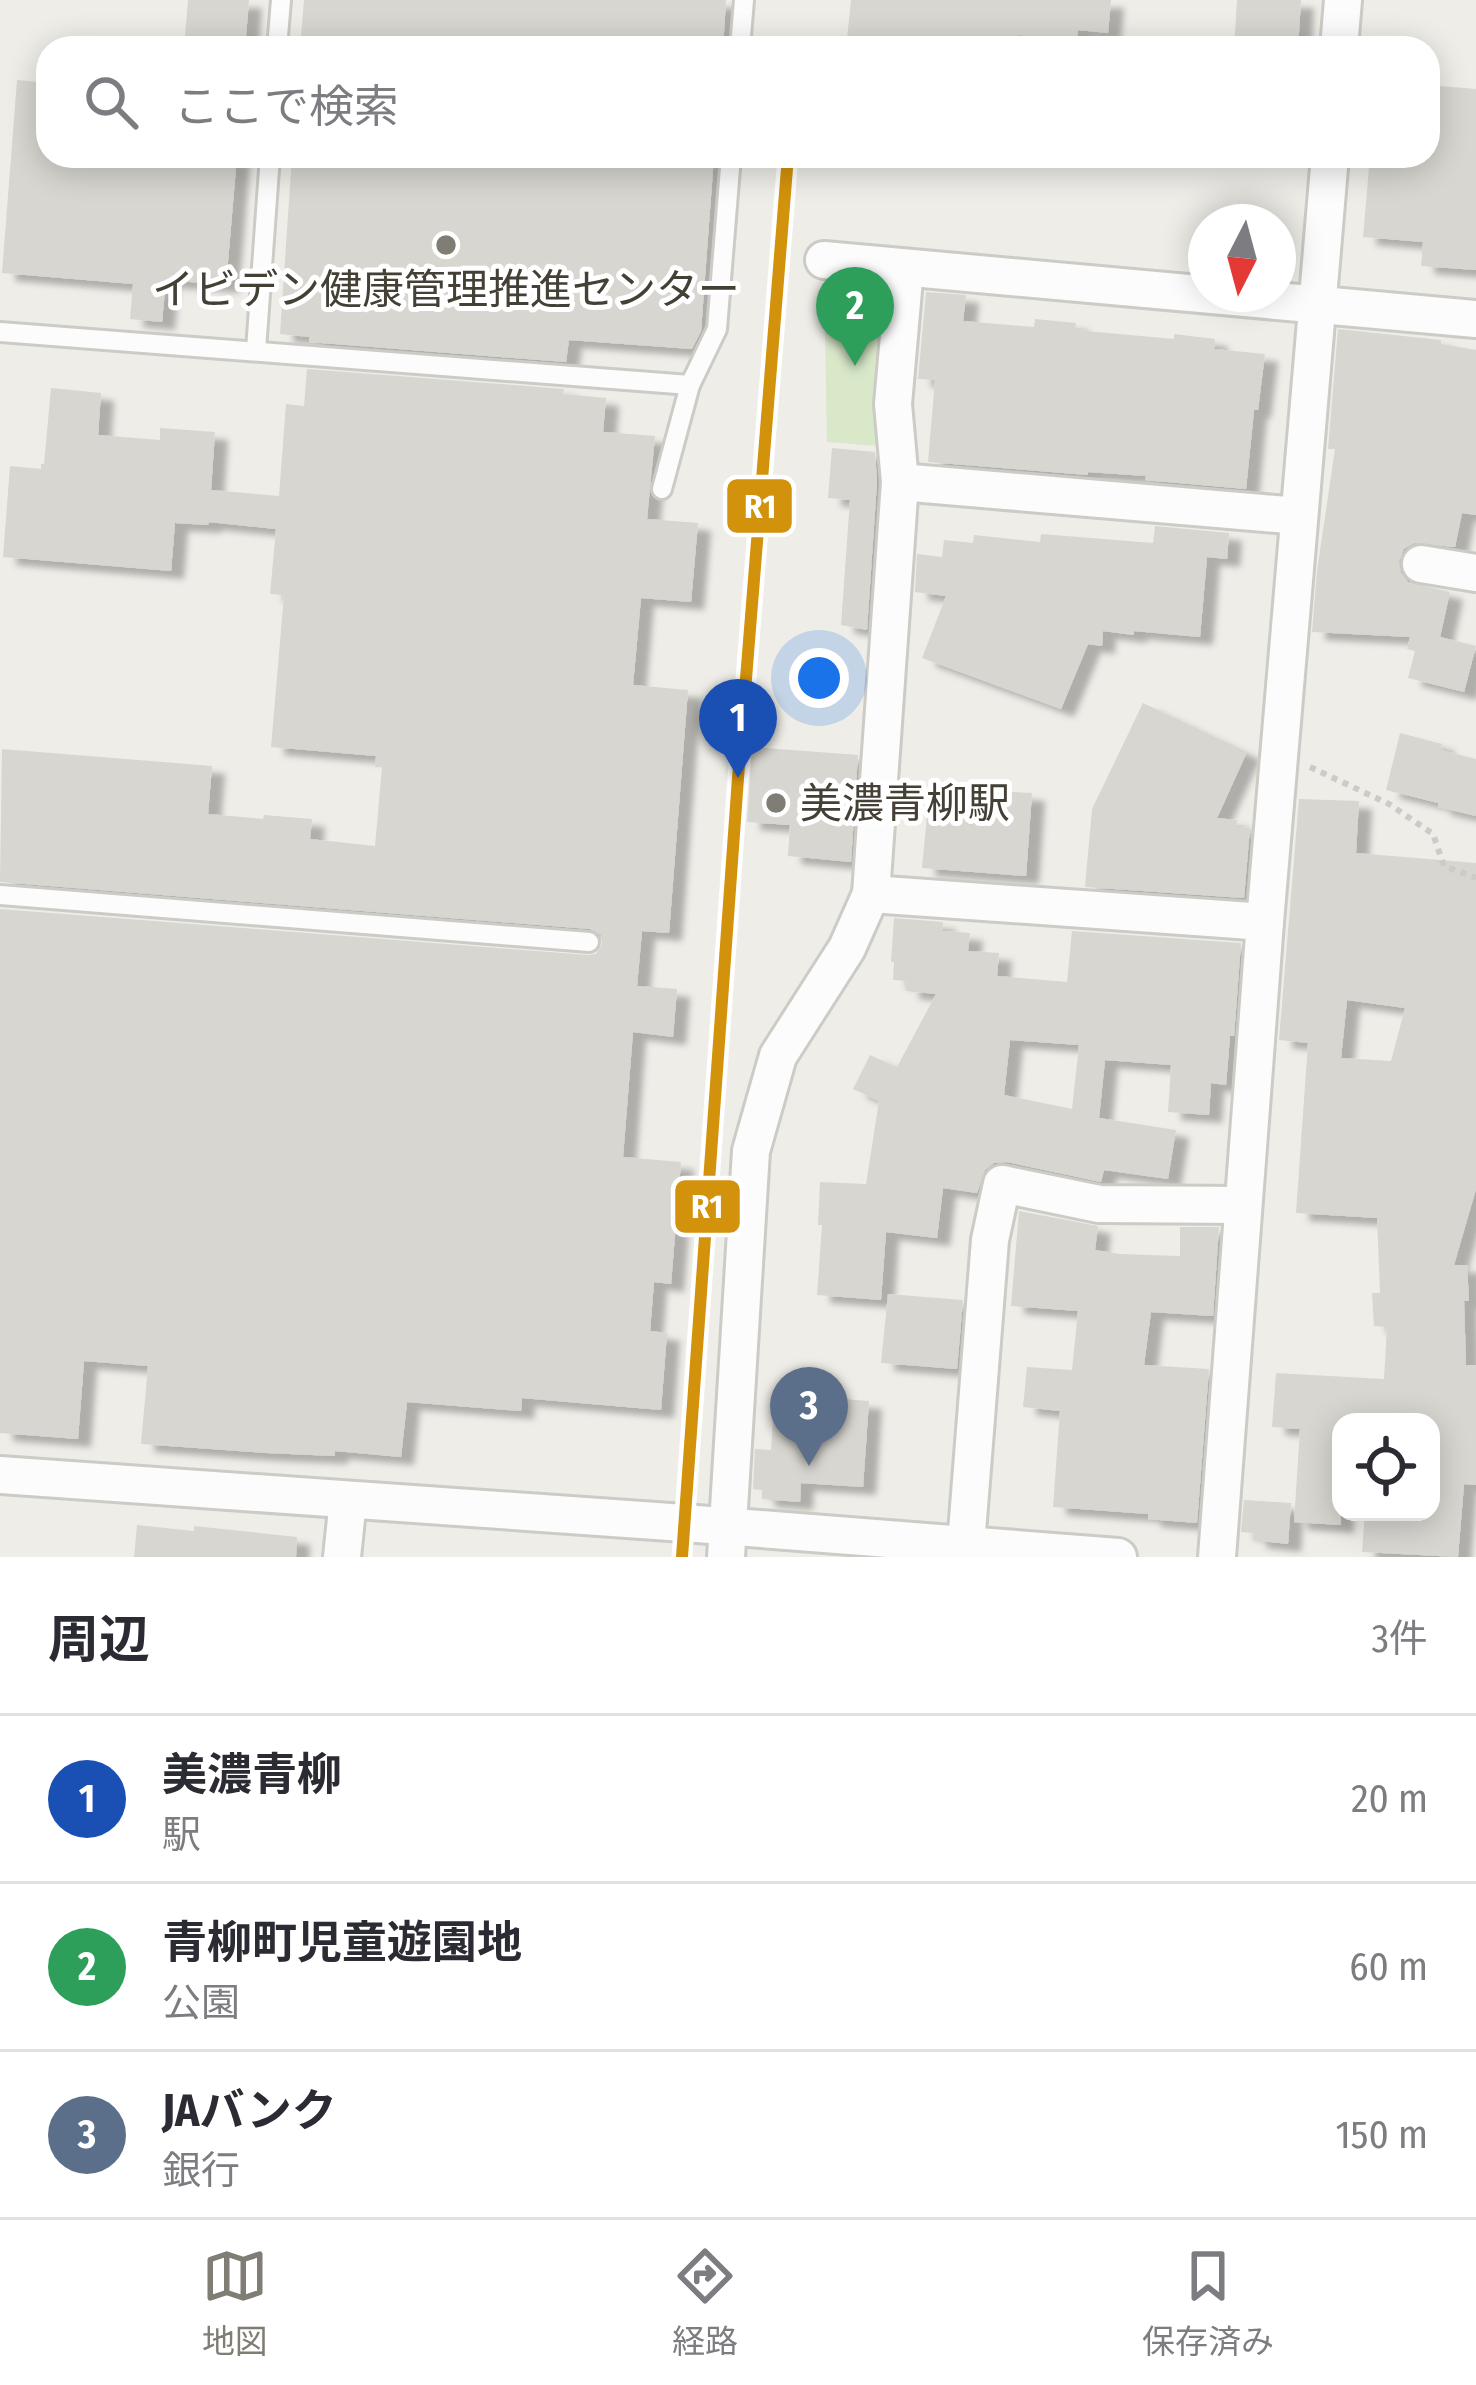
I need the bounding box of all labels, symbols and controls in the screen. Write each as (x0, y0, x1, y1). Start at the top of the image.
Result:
search box (36, 36, 1440, 168)
icon: search (78, 69, 144, 135)
text: ここで検索 (174, 80, 399, 134)
north arrow (1188, 204, 1296, 312)
marker: イビデン健康管理推進センター (433, 232, 459, 258)
place label: イビデン健康管理推進センター (152, 265, 740, 315)
pin: 2 (816, 267, 894, 366)
line badge: R1 (725, 477, 794, 535)
text: R1 (744, 487, 776, 527)
your location (789, 648, 849, 708)
pin: 1 (699, 679, 777, 778)
place label: 美濃青柳駅 (800, 779, 1010, 829)
marker: 美濃青柳駅 (763, 790, 789, 816)
line badge: R1 (673, 1178, 742, 1235)
text: R1 (691, 1187, 723, 1227)
pin: 3 (770, 1367, 848, 1466)
map controls (1332, 1413, 1440, 1521)
button: locate (1332, 1413, 1440, 1521)
text: 周辺 (48, 1609, 150, 1671)
text: 3件 (1371, 1616, 1428, 1662)
text: 美濃青柳 (162, 1748, 342, 1802)
text: 1 (79, 1776, 95, 1822)
text: 20 m (1351, 1776, 1428, 1822)
text: 駅 (162, 1812, 201, 1858)
text: 青柳町児童遊園地 (162, 1916, 522, 1970)
text: 2 (78, 1944, 96, 1990)
text: 60 m (1349, 1944, 1428, 1990)
text: 公園 (162, 1980, 240, 2026)
text: JAバンク (162, 2084, 337, 2138)
text: 3 (78, 2112, 96, 2158)
text: 150 m (1335, 2112, 1428, 2158)
text: 銀行 (162, 2148, 240, 2194)
tab: 地図 (202, 2243, 268, 2363)
tab: 経路 (672, 2243, 738, 2363)
tab: 保存済み (1142, 2243, 1274, 2363)

